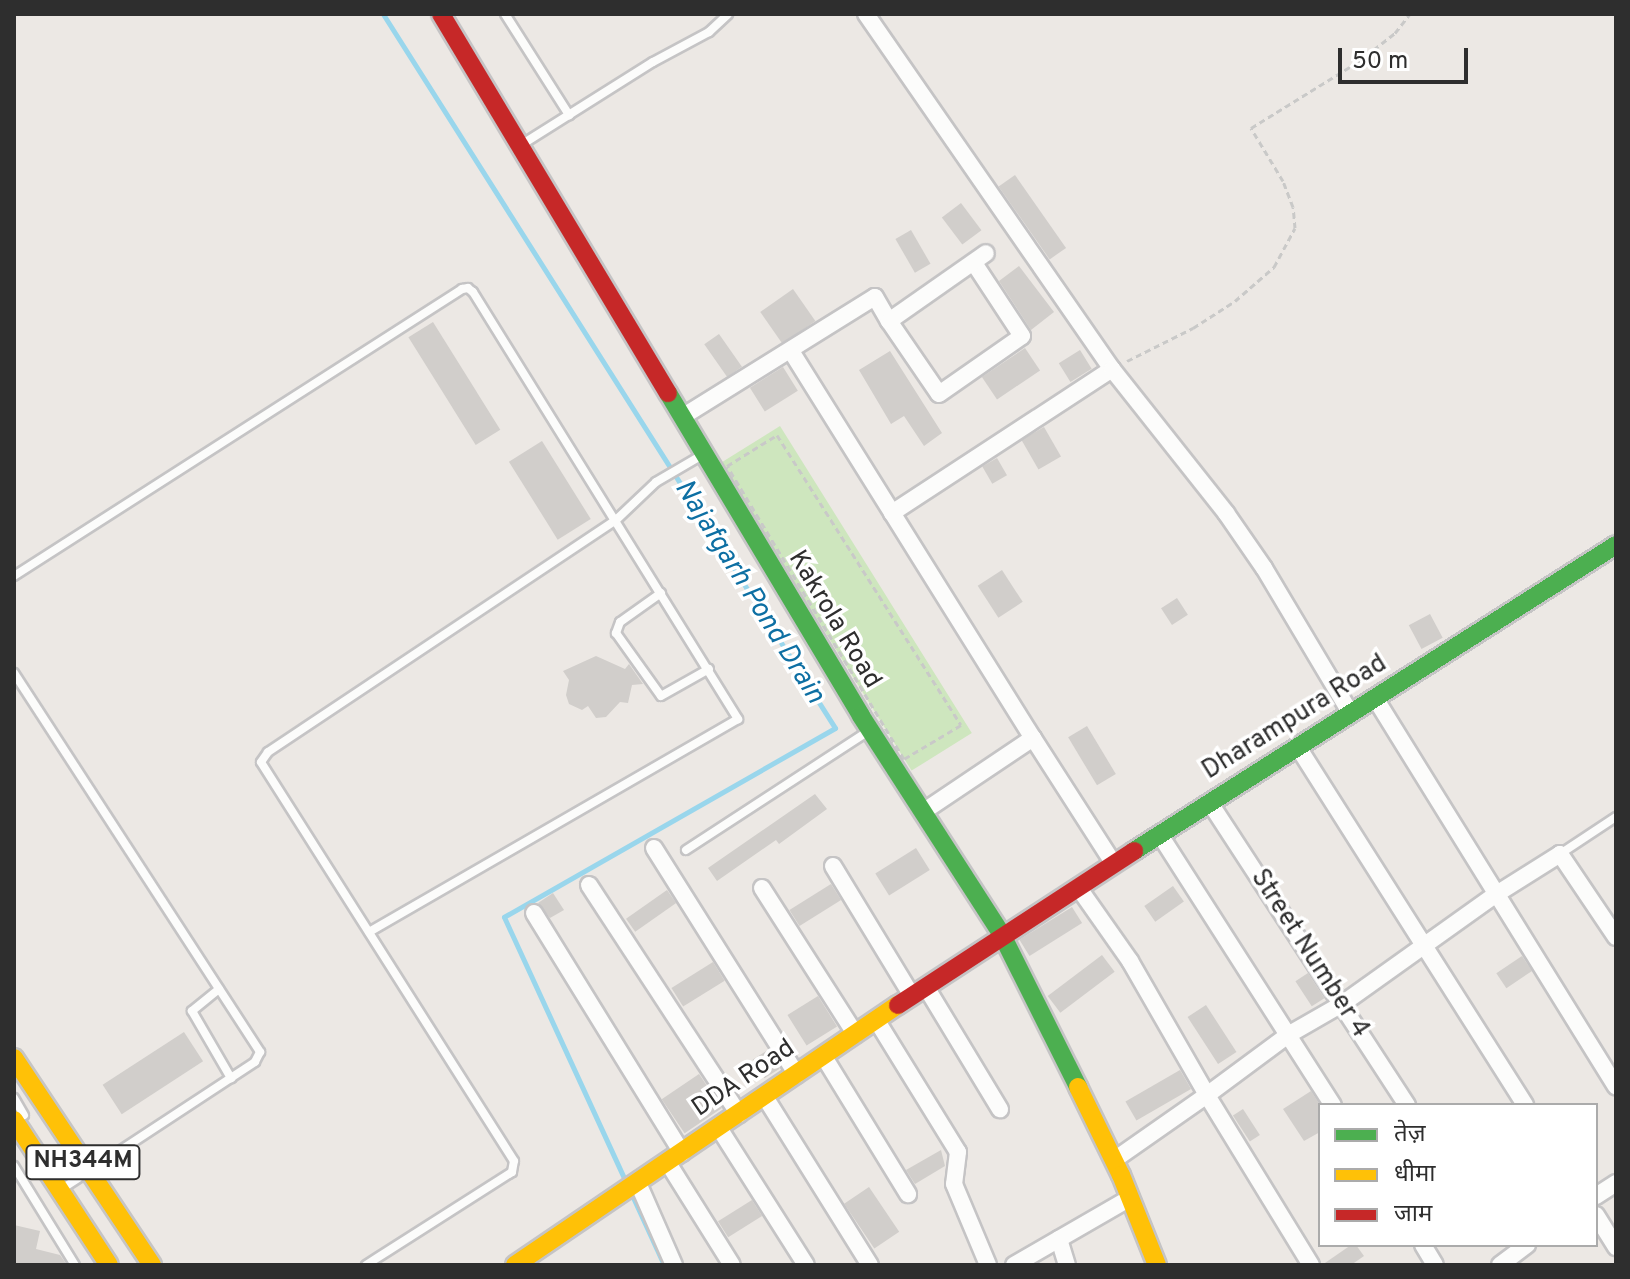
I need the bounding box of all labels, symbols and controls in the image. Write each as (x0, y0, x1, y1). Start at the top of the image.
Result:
scale bar (1342, 32, 1472, 82)
text: 50 m (1352, 47, 1408, 77)
water label: Najafgarh Pond Drain (666, 474, 832, 710)
street label: Kakrola Road (781, 545, 887, 695)
street label: Dharampura Road (1197, 649, 1393, 787)
street label: Street Number 4 (1243, 864, 1375, 1044)
street label: DDA Road (686, 1033, 802, 1125)
legend (1318, 1103, 1598, 1247)
text: तेज़ (1394, 1120, 1426, 1150)
road number: NH344M (25, 1142, 141, 1182)
text: धीमा (1394, 1160, 1436, 1190)
text: जाम (1394, 1200, 1432, 1230)

